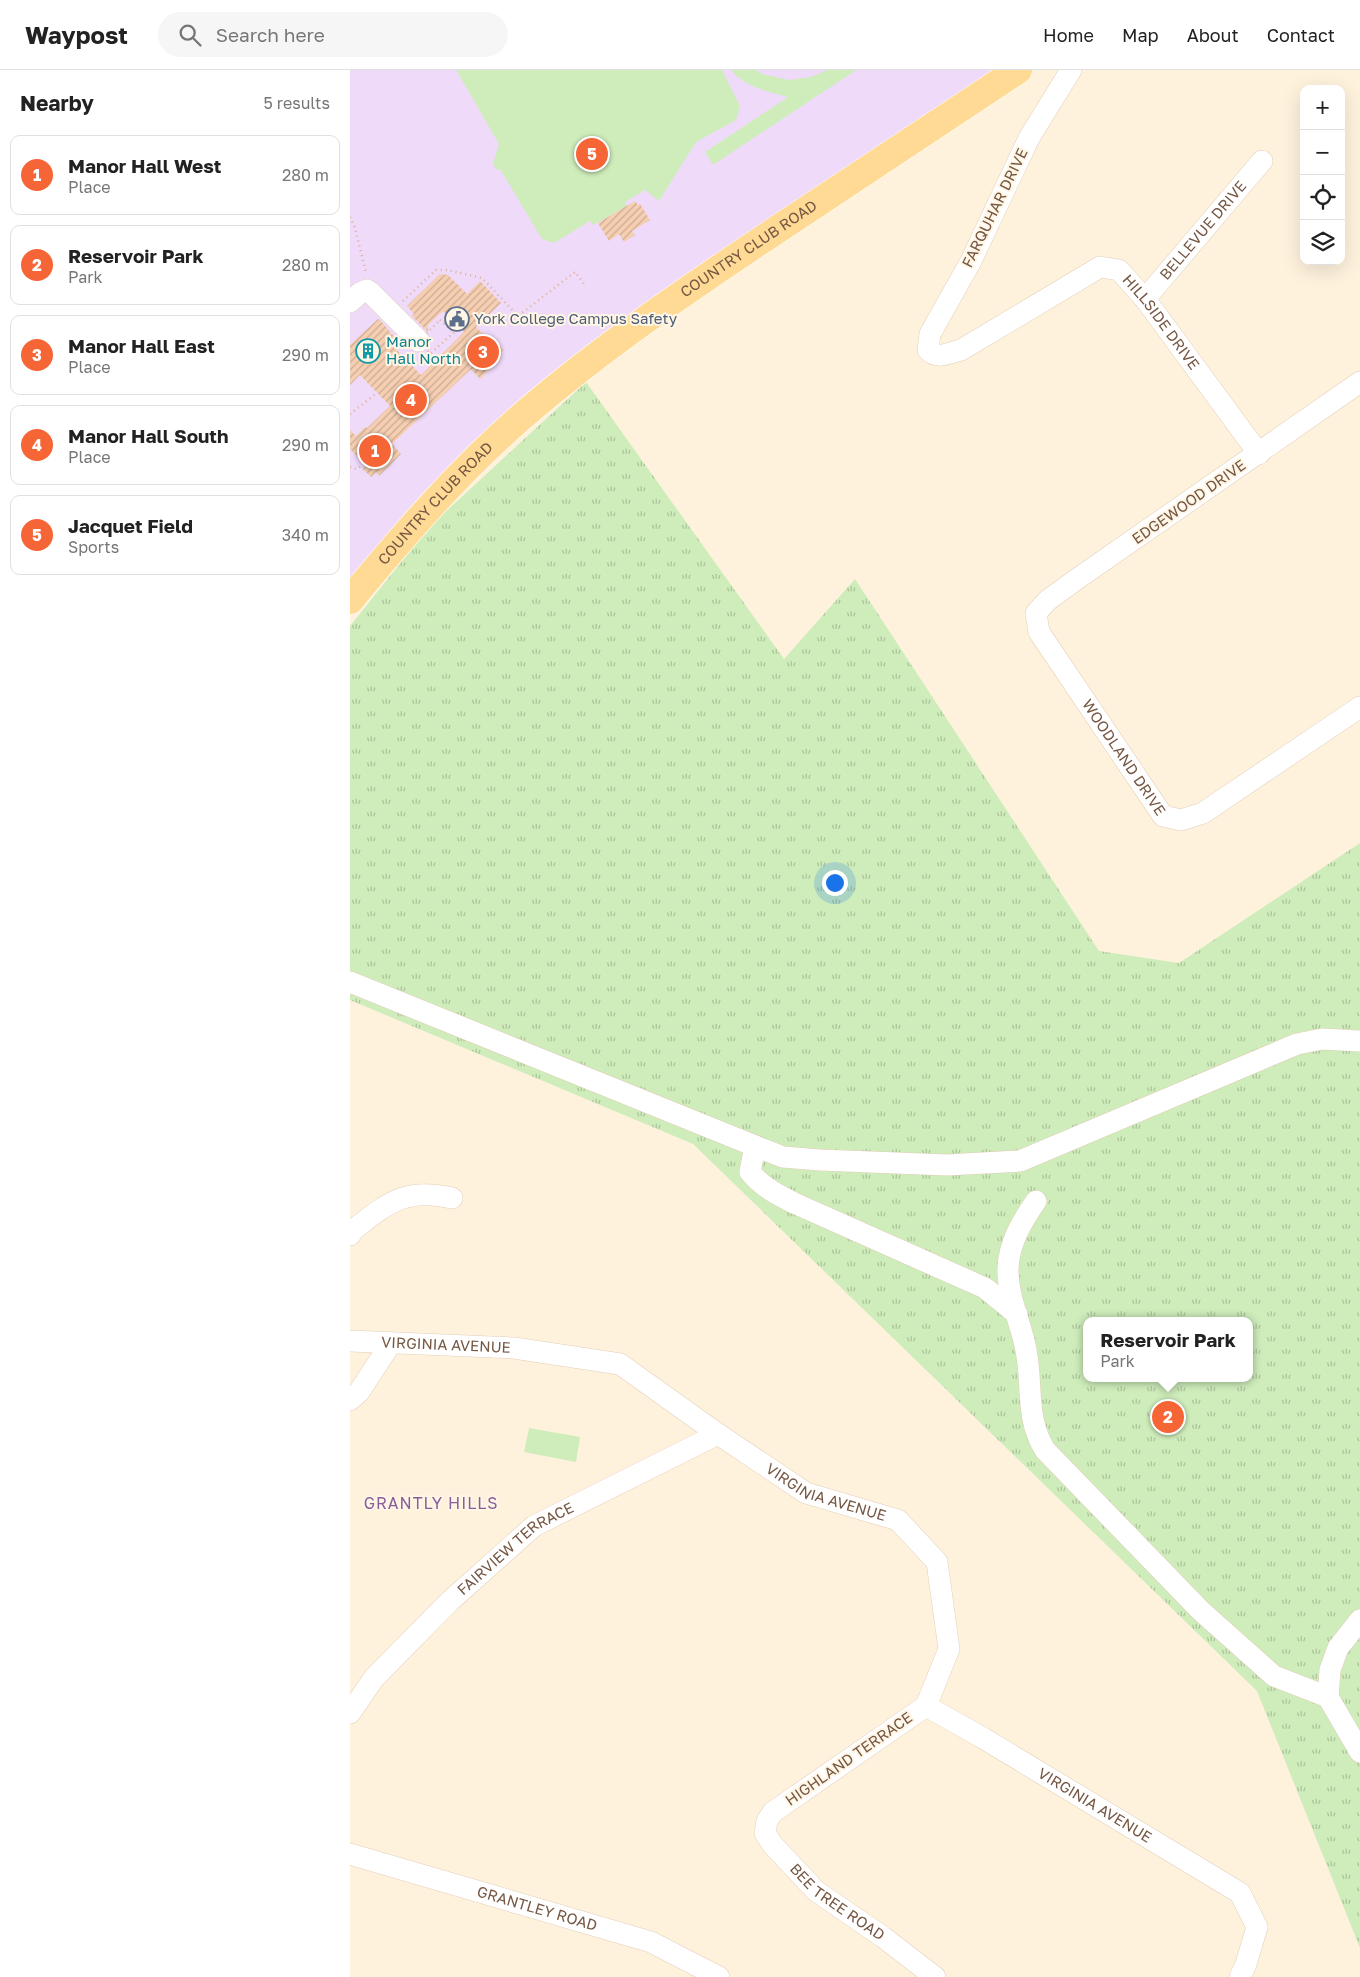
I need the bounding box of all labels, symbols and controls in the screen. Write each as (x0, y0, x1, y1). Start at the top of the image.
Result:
search box (158, 12, 508, 57)
text: Waypost (25, 20, 128, 49)
icon: search (176, 21, 204, 49)
text: Search here (216, 23, 325, 46)
text: Home (1043, 24, 1094, 46)
text: Map (1122, 24, 1159, 46)
text: About (1187, 24, 1239, 46)
text: Contact (1267, 24, 1335, 46)
map controls (1300, 85, 1345, 265)
button: + (1300, 85, 1345, 130)
text: Nearby (20, 90, 94, 116)
text: 5 results (264, 93, 330, 113)
button: − (1300, 130, 1345, 175)
pin: 5 (576, 135, 608, 173)
street label: FARQUHAR DRIVE (957, 145, 1031, 270)
text: Manor Hall West (68, 154, 221, 177)
text: 1 (33, 165, 41, 185)
text: 280 m (282, 165, 329, 185)
button: locate (1300, 175, 1345, 220)
street label: BELLEVUE DRIVE (1155, 176, 1249, 283)
text: Place (68, 177, 111, 197)
street label: COUNTRY CLUB ROAD (676, 196, 820, 300)
button: layers (1300, 220, 1345, 265)
text: Reservoir Park (68, 244, 204, 267)
text: 2 (32, 255, 42, 275)
text: 280 m (282, 255, 329, 275)
text: Park (68, 267, 103, 287)
street label: HILLSIDE DRIVE (1119, 270, 1204, 373)
public building icon: York College Campus Safety (444, 306, 470, 332)
place label: York College Campus Safety (474, 309, 678, 327)
place label: Manor Hall North (386, 332, 461, 367)
pin: 3 (467, 333, 499, 371)
text: Manor Hall East (68, 334, 215, 357)
building icon: Manor Hall North (355, 338, 381, 364)
text: 3 (32, 345, 42, 365)
text: 290 m (282, 345, 329, 365)
text: Place (68, 357, 111, 377)
pin: 4 (395, 381, 427, 419)
text: Manor Hall South (68, 424, 228, 447)
pin: 1 (359, 432, 391, 470)
text: 4 (32, 435, 42, 455)
text: 290 m (282, 435, 329, 455)
street label: COUNTRY CLUB ROAD (374, 438, 496, 568)
text: Place (68, 447, 111, 467)
street label: EDGEWOOD DRIVE (1128, 455, 1249, 547)
text: Jacquet Field (68, 514, 193, 537)
text: 5 (32, 525, 42, 545)
text: 340 m (282, 525, 329, 545)
text: Sports (68, 537, 119, 557)
street label: WOODLAND DRIVE (1079, 695, 1170, 819)
your location (822, 870, 848, 896)
popup (1083, 1317, 1253, 1382)
text: Reservoir Park (1100, 1328, 1236, 1351)
street label: VIRGINIA AVENUE (381, 1332, 511, 1356)
text: Park (1100, 1351, 1135, 1371)
pin: 2 (1152, 1398, 1184, 1436)
street label: VIRGINIA AVENUE (763, 1459, 889, 1524)
district label: GRANTLY HILLS (364, 1493, 498, 1513)
street label: FAIRVIEW TERRACE (453, 1498, 576, 1598)
street label: HIGHLAND TERRACE (782, 1708, 915, 1809)
street label: VIRGINIA AVENUE (1035, 1763, 1155, 1846)
street label: BEE TREE ROAD (787, 1859, 889, 1944)
street label: GRANTLEY ROAD (475, 1882, 600, 1934)

